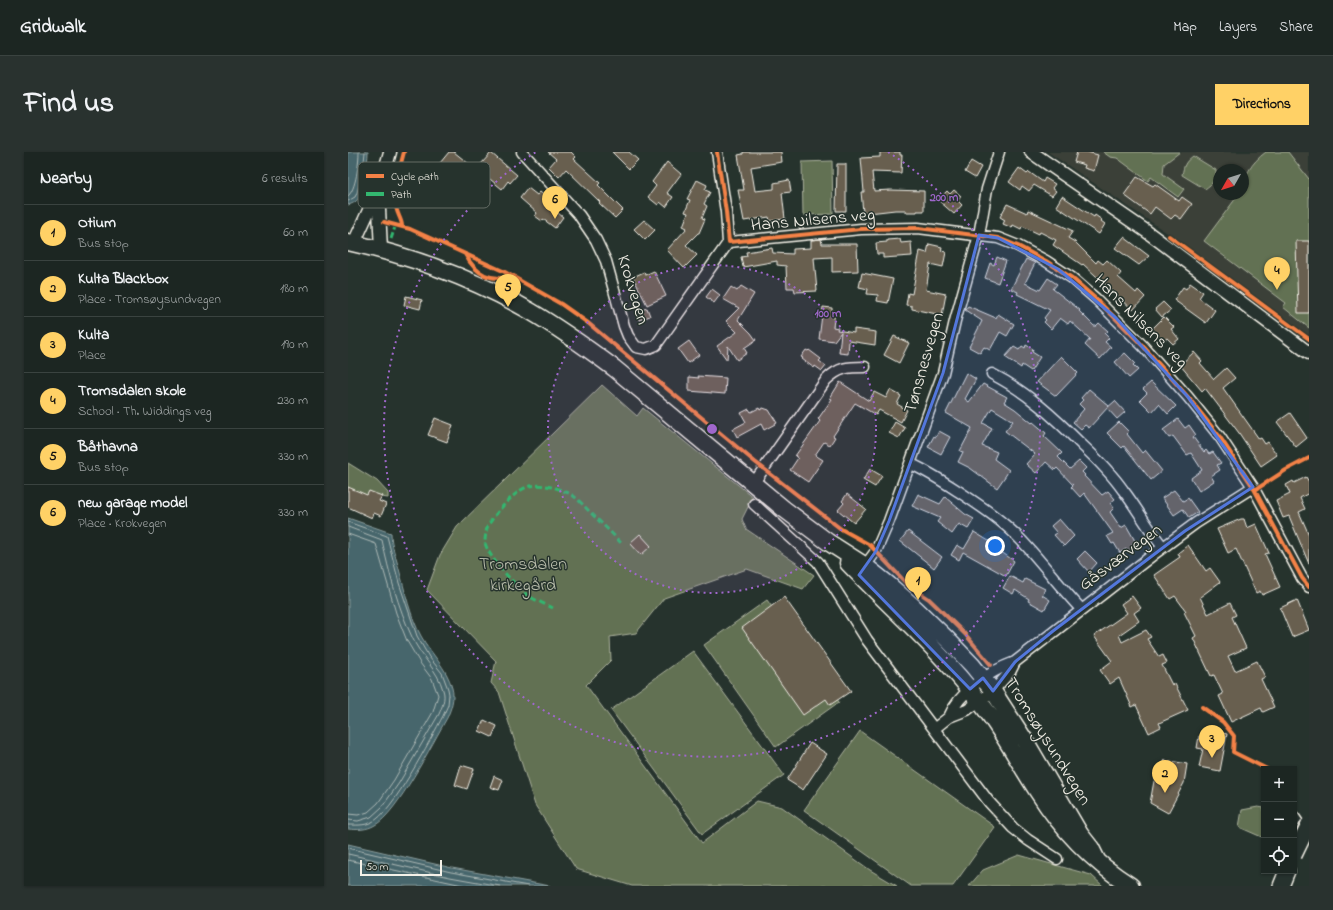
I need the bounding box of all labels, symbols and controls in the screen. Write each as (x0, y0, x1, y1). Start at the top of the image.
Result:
text: Gridwalk (20, 14, 86, 41)
text: Map (1173, 17, 1197, 38)
text: Layers (1219, 17, 1257, 38)
text: Share (1279, 17, 1313, 38)
text: Find us (24, 84, 114, 125)
button: Directions (1215, 84, 1309, 125)
legend (358, 162, 490, 208)
north arrow (1213, 164, 1249, 200)
text: Nearby (40, 166, 92, 191)
text: 6 results (262, 169, 308, 188)
text: Cycle path (391, 169, 439, 186)
pin: 6 (542, 186, 568, 219)
text: Path (391, 187, 412, 203)
text: 200 m (929, 189, 959, 207)
street label: Hans Nilsens veg (750, 203, 876, 240)
text: Otium (78, 212, 116, 234)
text: 1 (51, 223, 55, 242)
text: 60 m (283, 223, 308, 242)
text: Bus stop (78, 234, 129, 253)
street label: Krokvegen (608, 252, 655, 328)
pin: 4 (1264, 257, 1290, 290)
text: Kulta Blackbox (78, 268, 169, 290)
street label: Hans Nilsens veg (1086, 269, 1193, 376)
pin: 5 (495, 274, 521, 307)
text: 2 (50, 279, 56, 298)
text: 180 m (280, 279, 308, 298)
text: Place · Tromsøysundvegen (78, 290, 221, 309)
text: 100 m (815, 305, 842, 323)
street label: Tønsnesvegen (898, 309, 953, 417)
text: Kulta (78, 324, 109, 346)
text: 3 (50, 335, 56, 354)
text: 190 m (281, 335, 308, 354)
text: Place (78, 346, 106, 365)
text: Tromsdalen skole (78, 380, 186, 402)
text: 4 (50, 391, 56, 410)
text: 230 m (277, 391, 308, 410)
text: School · Th. Widdings veg (78, 402, 212, 421)
centre of rings (705, 422, 719, 436)
text: Båthavna (78, 436, 138, 458)
text: 5 (49, 447, 57, 466)
text: 330 m (278, 447, 308, 466)
text: Bus stop (78, 458, 129, 477)
text: new garage model (78, 492, 188, 514)
text: 6 (50, 503, 56, 522)
text: 330 m (278, 503, 308, 522)
text: Place · Krokvegen (78, 514, 167, 533)
street label: Gåsværvegen (1074, 518, 1169, 599)
your location (985, 536, 1005, 556)
park label: Tromsdalen kirkegård (479, 552, 567, 600)
pin: 1 (905, 567, 931, 600)
street label: Tromsøysundvegen (996, 673, 1097, 812)
pin: 3 (1199, 725, 1225, 758)
pin: 2 (1152, 760, 1178, 793)
map controls (1261, 766, 1297, 874)
button: + (1261, 766, 1297, 802)
button: − (1261, 802, 1297, 838)
button: locate (1261, 838, 1297, 874)
scale bar (360, 858, 442, 877)
text: 50 m (366, 859, 388, 875)

